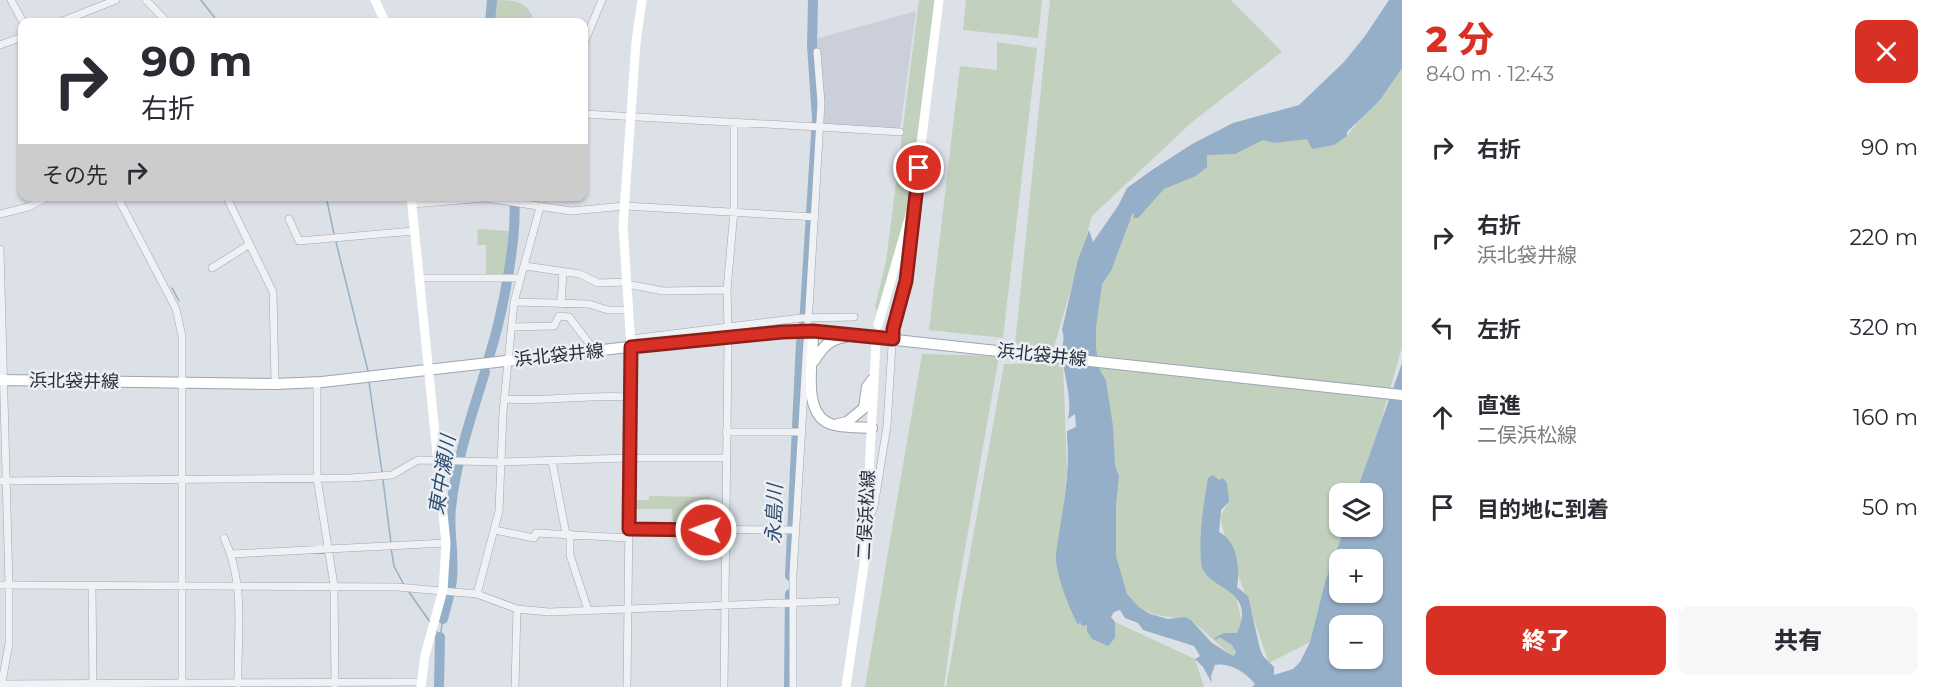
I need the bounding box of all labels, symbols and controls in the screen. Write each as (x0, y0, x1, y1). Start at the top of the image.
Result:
text: 2 分 (1426, 17, 1494, 61)
button: close (1855, 20, 1918, 83)
text: 90 m (141, 35, 252, 87)
icon: right (42, 42, 120, 120)
text: 840 m · 12:43 (1426, 62, 1554, 86)
text: 右折 (141, 92, 195, 125)
icon: right (1426, 131, 1459, 164)
text: 90 m (1861, 134, 1918, 161)
text: 右折 (1477, 136, 1521, 163)
pin (893, 142, 944, 193)
icon: arrive (902, 151, 935, 184)
icon: right (120, 156, 153, 189)
text: その先 (42, 162, 108, 189)
text: 右折 (1477, 212, 1521, 239)
icon: right (1426, 221, 1459, 254)
text: 220 m (1849, 224, 1918, 251)
text: 浜北袋井線 (1477, 243, 1577, 267)
icon: left (1426, 311, 1459, 344)
text: 320 m (1850, 314, 1918, 341)
text: 左折 (1477, 316, 1521, 343)
street label: 浜北袋井線 (513, 339, 605, 371)
street label: 浜北袋井線 (996, 339, 1088, 371)
street label: 浜北袋井線 (29, 369, 119, 393)
text: 直進 (1477, 392, 1521, 419)
icon: ahead (1426, 401, 1459, 434)
text: 160 m (1853, 404, 1918, 431)
text: 二俣浜松線 (1477, 423, 1577, 447)
water label: 東中瀬川 (424, 432, 460, 516)
street label: 二俣浜松線 (853, 469, 879, 561)
water label: 永島川 (761, 482, 787, 544)
map controls (1329, 483, 1383, 669)
button: layers (1329, 483, 1383, 537)
icon: arrive (1426, 491, 1459, 524)
text: 50 m (1862, 494, 1918, 521)
text: 目的地に到着 (1477, 496, 1609, 523)
position arrow (674, 498, 738, 562)
button: + (1329, 549, 1383, 603)
button: 終了 (1426, 606, 1666, 675)
button: 共有 (1678, 606, 1918, 675)
button: − (1329, 615, 1383, 669)

